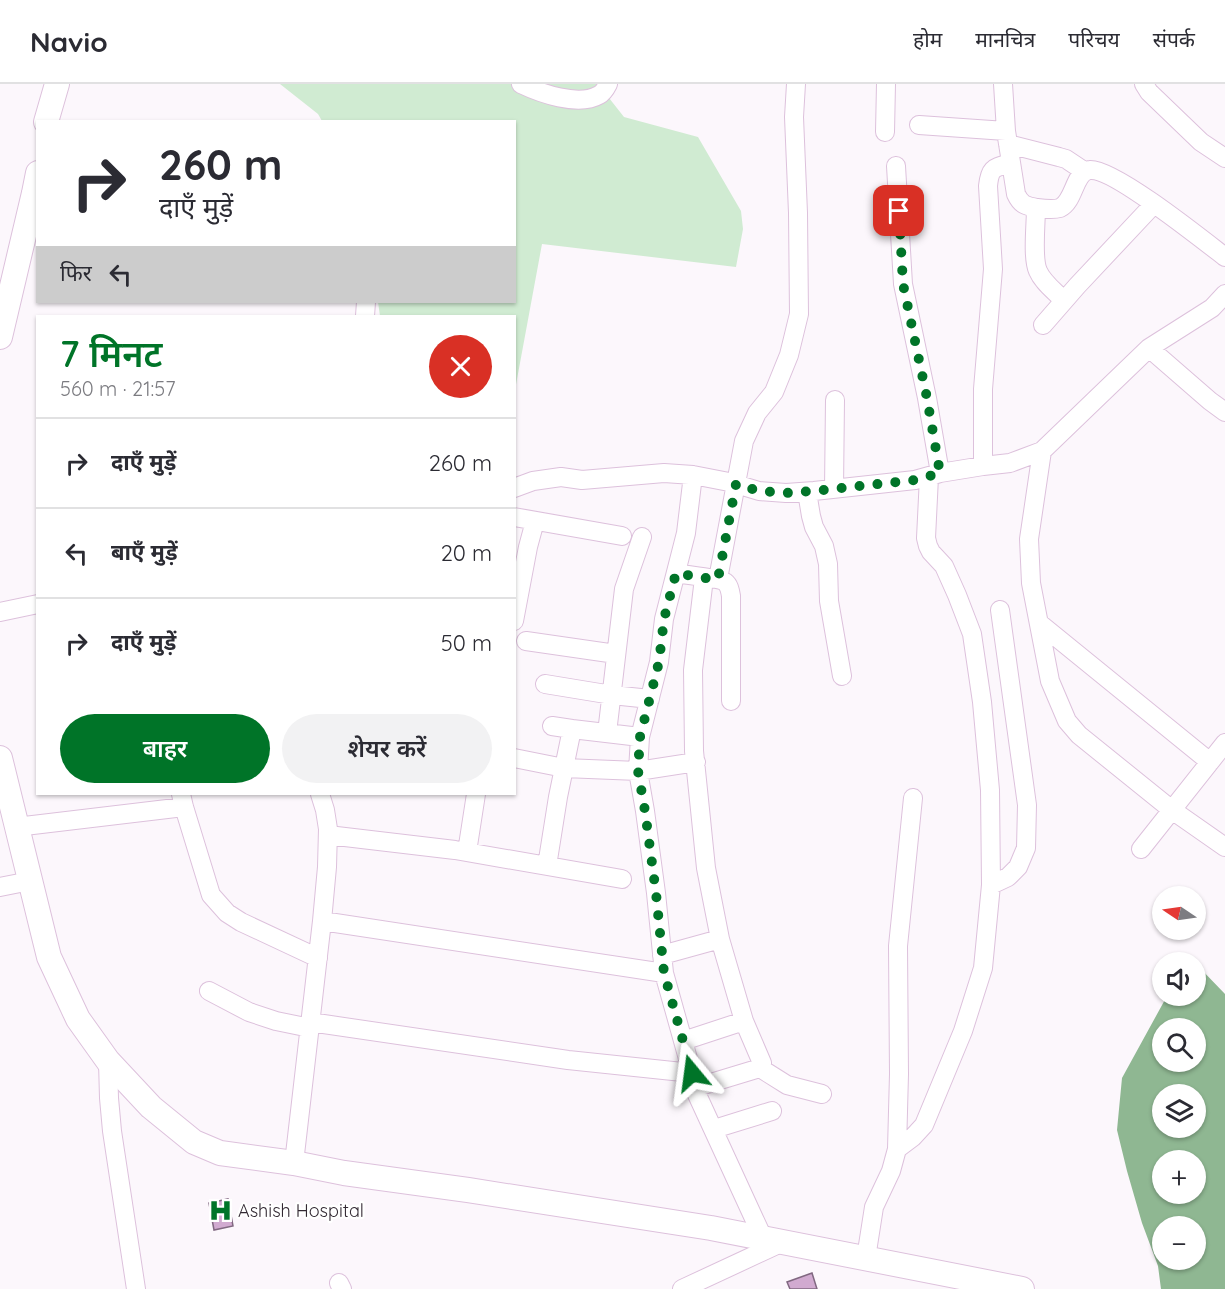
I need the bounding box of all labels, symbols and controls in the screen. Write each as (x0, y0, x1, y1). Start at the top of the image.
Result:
text: Navio (30, 24, 108, 59)
text: होम (913, 26, 942, 52)
text: मानचित्र (975, 26, 1035, 52)
text: परिचय (1068, 26, 1120, 52)
text: संपर्क (1153, 26, 1195, 52)
text: 260 m (159, 138, 282, 191)
icon: right (60, 144, 138, 222)
pin (873, 185, 924, 236)
text: दाएँ मुड़ें (159, 190, 233, 224)
icon: arrive (882, 194, 915, 227)
icon: left (104, 258, 137, 291)
text: फिर (60, 259, 92, 287)
text: 7 मिनट (60, 331, 162, 376)
button: close (429, 335, 492, 398)
text: 560 m · 21:57 (60, 376, 175, 401)
icon: right (60, 447, 93, 480)
text: दाएँ मुड़ें (111, 448, 176, 476)
text: 260 m (429, 449, 492, 477)
icon: left (60, 537, 93, 570)
text: बाएँ मुड़ें (111, 538, 177, 566)
text: 20 m (441, 539, 492, 567)
icon: right (60, 627, 93, 660)
text: दाएँ मुड़ें (111, 628, 176, 656)
text: 50 m (441, 629, 492, 657)
button: बाहर (60, 714, 270, 783)
button: शेयर करें (282, 714, 492, 783)
north arrow (1152, 886, 1206, 940)
map controls (1152, 886, 1206, 1270)
button: sound (1152, 952, 1206, 1006)
button: search (1152, 1018, 1206, 1072)
position arrow (660, 1041, 724, 1105)
button: layers (1152, 1084, 1206, 1138)
button: + (1152, 1150, 1206, 1204)
hospital icon: Ashish Hospital (207, 1197, 233, 1223)
place label: Ashish Hospital (238, 1199, 364, 1222)
button: − (1152, 1216, 1206, 1270)

